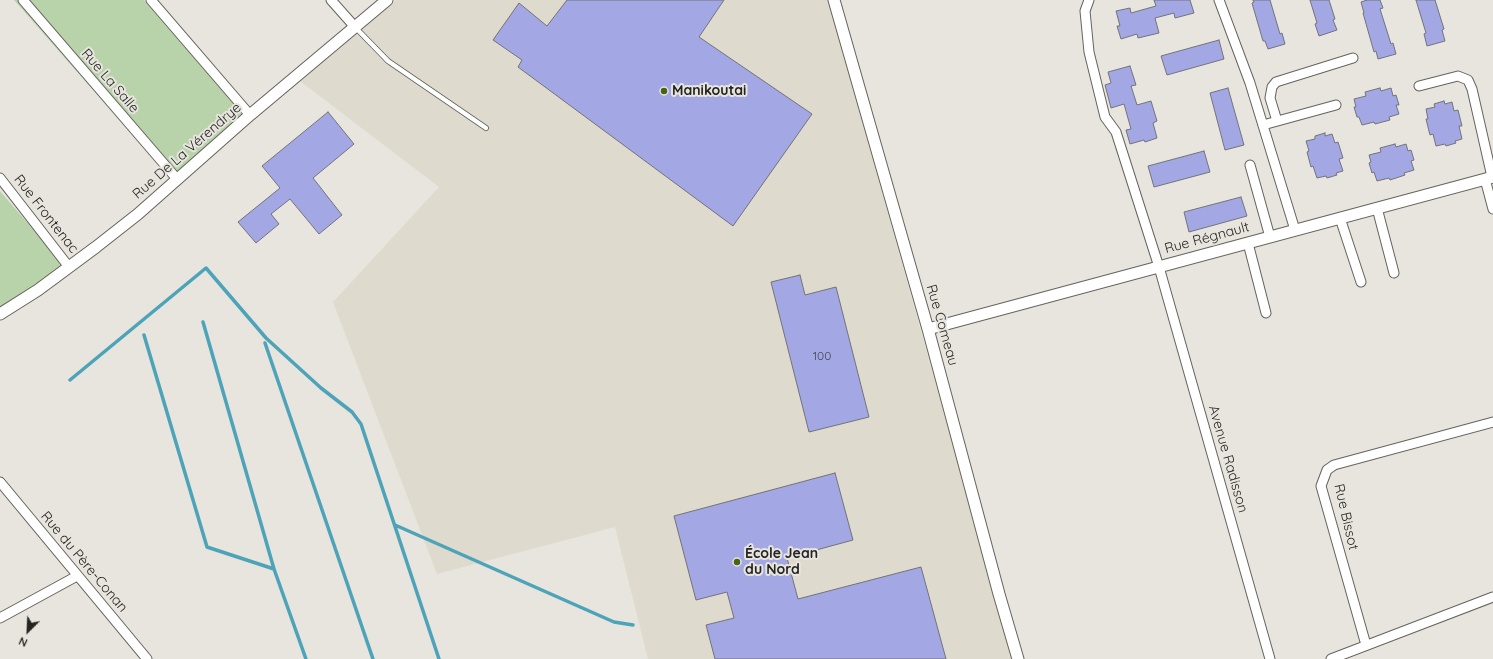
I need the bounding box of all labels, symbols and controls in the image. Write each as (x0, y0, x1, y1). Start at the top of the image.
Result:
street label: Rue La Salle (78, 46, 142, 116)
place label: Manikoutai (672, 83, 746, 99)
marker: Manikoutai (659, 86, 669, 96)
street label: Rue De La Vérendrye (129, 99, 245, 203)
street label: Rue Frontenac (10, 171, 82, 257)
street label: Rue Régnault (1163, 219, 1251, 257)
street label: Rue Comeau (922, 283, 962, 367)
house number: 100 (813, 349, 831, 363)
street label: Avenue Radisson (1205, 403, 1251, 515)
street label: Rue Bissot (1330, 482, 1362, 552)
street label: Rue du Père-Conan (37, 508, 131, 616)
place label: École Jean du Nord (745, 546, 818, 578)
marker: École Jean du Nord (732, 557, 742, 567)
north arrow (8, 611, 48, 651)
text: N (17, 634, 30, 650)

